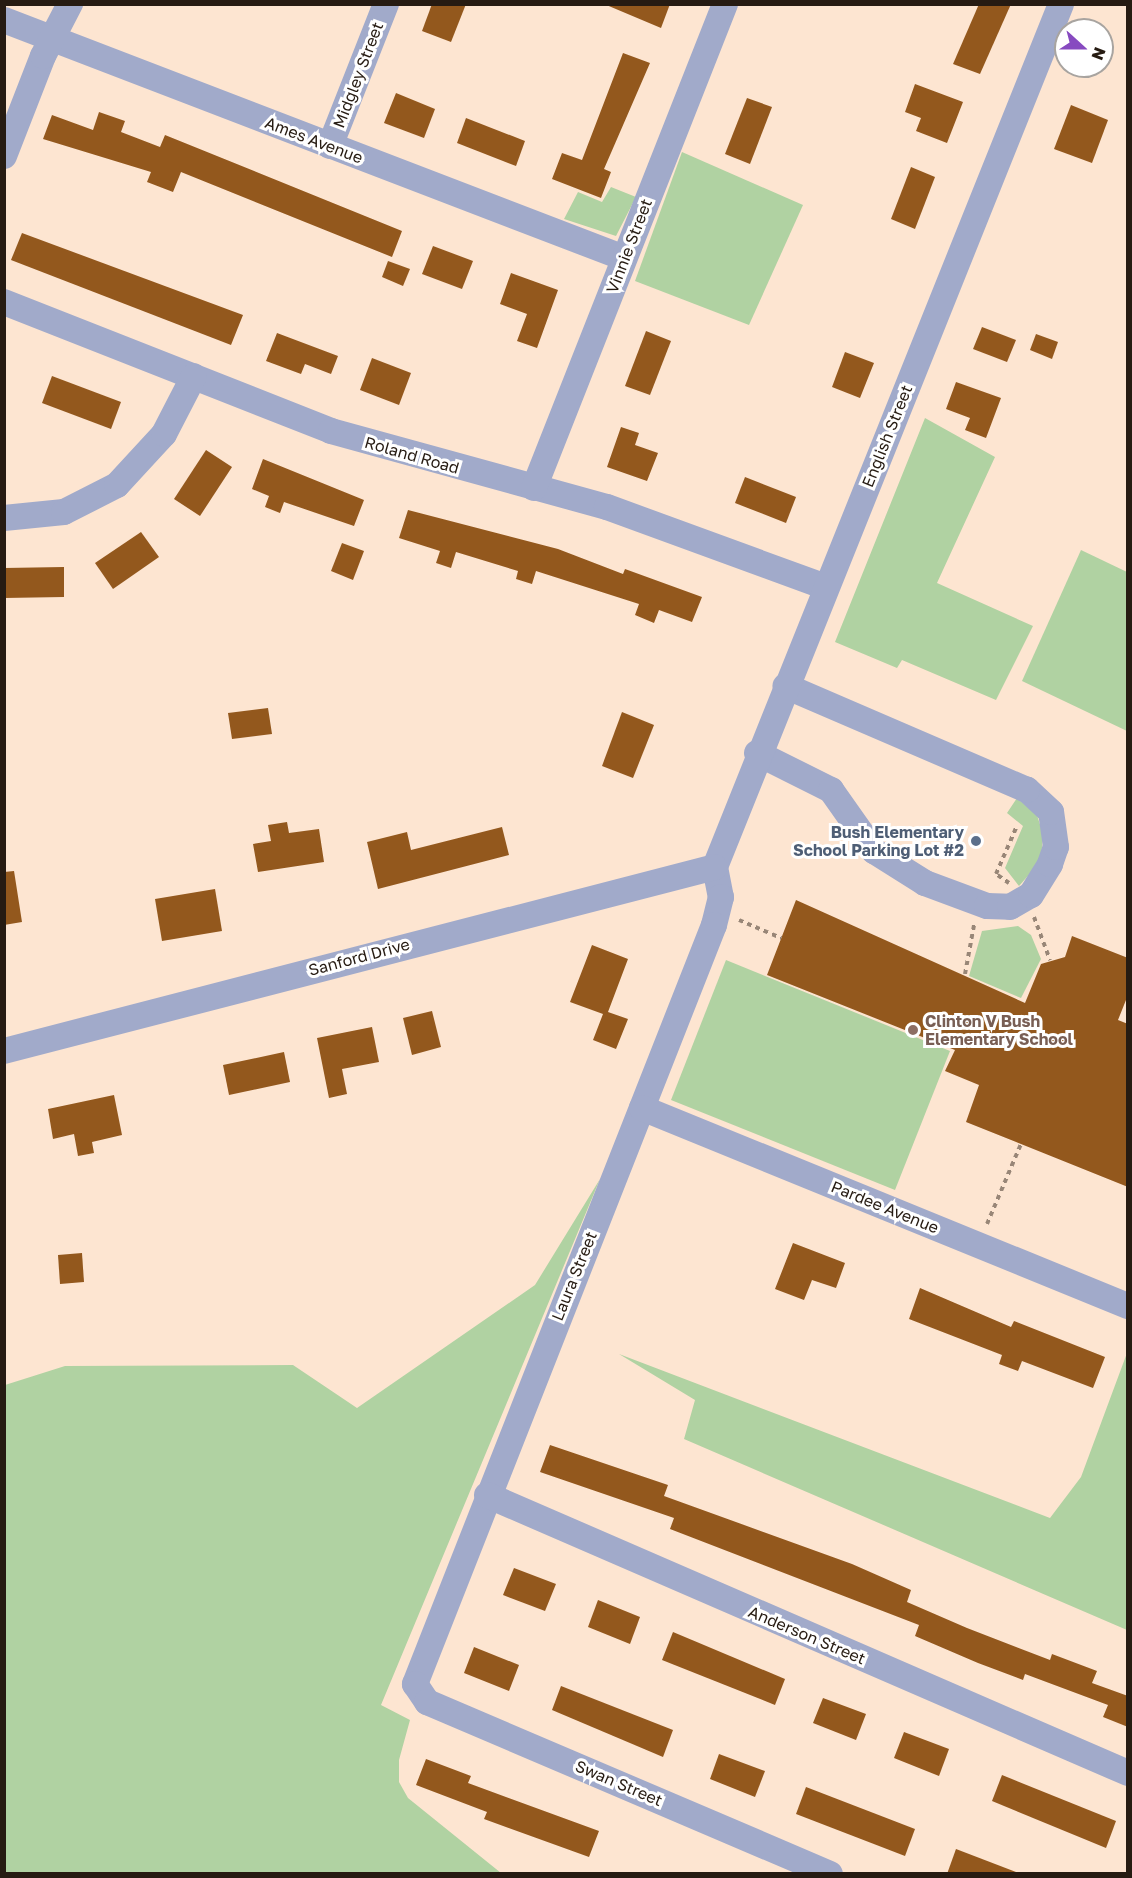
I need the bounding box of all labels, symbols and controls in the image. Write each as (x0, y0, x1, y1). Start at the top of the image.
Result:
north arrow (1054, 18, 1114, 78)
street label: Midgley Street (329, 19, 387, 131)
text: N (1087, 44, 1110, 63)
street label: Ames Avenue (262, 113, 366, 167)
street label: Vinnie Street (602, 196, 656, 296)
street label: English Street (858, 382, 916, 490)
street label: Roland Road (363, 432, 461, 478)
place label: Bush Elementary School Parking Lot #2 (793, 822, 964, 860)
marker: Bush Elementary School Parking Lot #2 (969, 834, 983, 848)
street label: Sanford Drive (306, 934, 412, 980)
place label: Clinton V Bush Elementary School (925, 1011, 1073, 1049)
marker: Clinton V Bush Elementary School (906, 1023, 920, 1037)
street label: Pardee Avenue (828, 1177, 942, 1237)
street label: Laura Street (547, 1229, 601, 1323)
street label: Anderson Street (746, 1602, 868, 1668)
street label: Swan Street (572, 1756, 666, 1810)

